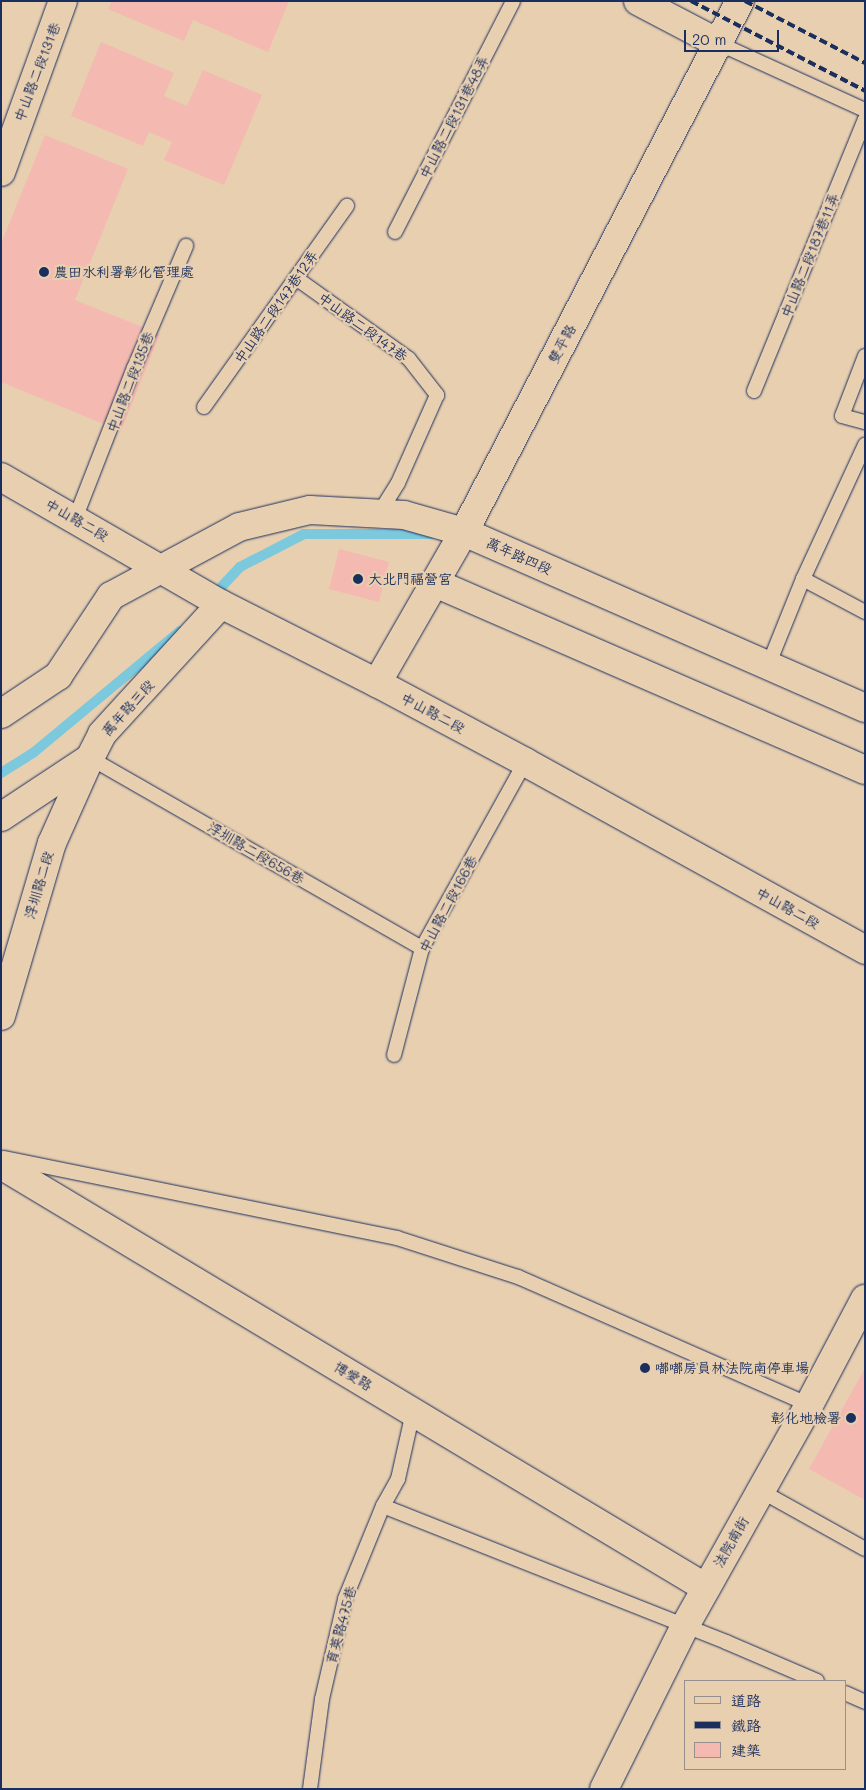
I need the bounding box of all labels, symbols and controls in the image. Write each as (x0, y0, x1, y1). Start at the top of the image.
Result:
street label: 中山路二段131巷 (10, 20, 64, 124)
scale bar (686, 20, 781, 52)
text: 20 m (692, 29, 726, 49)
street label: 中山路二段131巷48弄 (416, 53, 492, 181)
street label: 中山路二段187巷11弄 (777, 190, 843, 320)
street label: 中山路二段147巷12弄 (231, 247, 321, 367)
place label: 農田水利署彰化管理處 (54, 264, 194, 280)
marker: 農田水利署彰化管理處 (38, 266, 50, 278)
street label: 中山路二段147巷 (315, 289, 411, 365)
street label: 雙平路 (545, 322, 579, 366)
street label: 中山路二段135巷 (103, 329, 157, 435)
street label: 中山路二段 (42, 495, 112, 545)
street label: 萬年路四段 (484, 534, 554, 578)
place label: 大北門福營宮 (368, 571, 452, 587)
marker: 大北門福營宮 (352, 573, 364, 585)
street label: 萬年路三段 (98, 676, 158, 740)
street label: 中山路二段 (398, 689, 468, 737)
street label: 浮圳路二段656巷 (205, 818, 307, 888)
street label: 浮圳路二段 (21, 849, 57, 921)
street label: 中山路二段166巷 (415, 853, 481, 955)
street label: 中山路二段 (753, 884, 823, 932)
street label: 博愛路 (331, 1358, 375, 1394)
place label: 嘟嘟房員林法院南停車場 (655, 1360, 809, 1376)
marker: 嘟嘟房員林法院南停車場 (639, 1362, 651, 1374)
place label: 彰化地檢署 (771, 1410, 841, 1426)
marker: 彰化地檢署 (845, 1412, 857, 1424)
street label: 法院南街 (710, 1514, 752, 1570)
street label: 育英路475巷 (323, 1584, 359, 1666)
legend (684, 1680, 846, 1770)
text: 道路 (731, 1690, 761, 1710)
text: 鐵路 (731, 1715, 761, 1735)
text: 建築 (731, 1740, 761, 1760)

